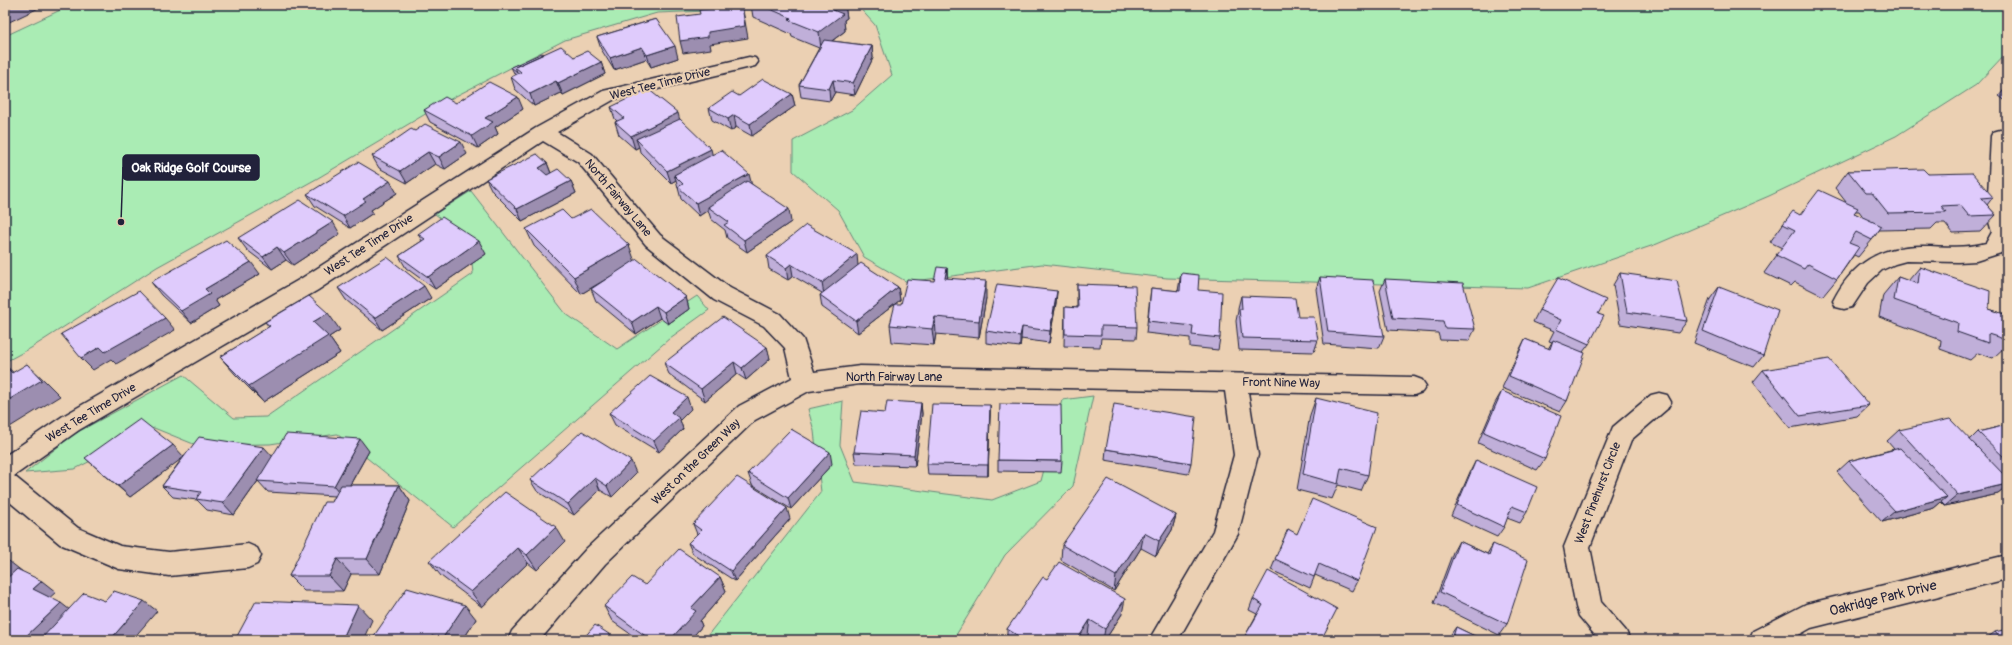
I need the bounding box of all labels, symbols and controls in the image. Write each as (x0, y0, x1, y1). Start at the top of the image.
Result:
street label: West Tee Time Drive (608, 64, 712, 104)
callout: Oak Ridge Golf Course (123, 155, 259, 180)
street label: North Fairway Lane (581, 156, 655, 240)
text: Oak Ridge Golf Course (131, 160, 251, 176)
street label: West Tee Time Drive (322, 211, 416, 279)
street label: North Fairway Lane (846, 370, 942, 385)
street label: Front Nine Way (1242, 375, 1320, 391)
street label: West Tee Time Drive (43, 380, 139, 446)
street label: West on the Green Way (648, 416, 744, 508)
street label: West Pinehurst Circle (1572, 440, 1624, 546)
street label: Oakridge Park Drive (1828, 576, 1938, 620)

